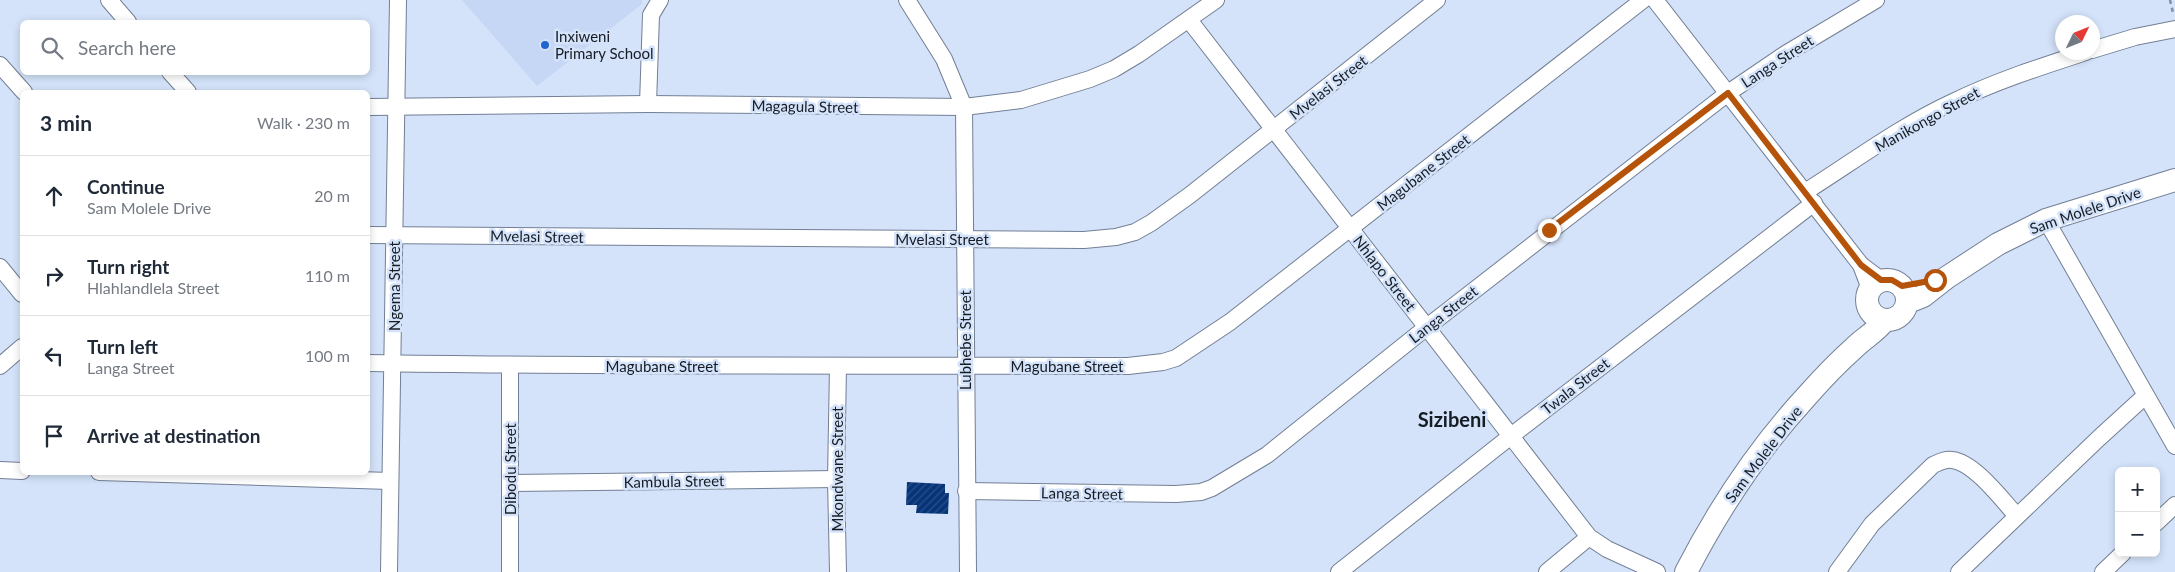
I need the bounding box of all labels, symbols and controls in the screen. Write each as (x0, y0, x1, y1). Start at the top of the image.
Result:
north arrow (2055, 15, 2100, 60)
search box (20, 20, 370, 75)
place label: Inxiweni Primary School (555, 27, 654, 62)
street label: Langa Street (1738, 31, 1817, 91)
icon: search (38, 34, 66, 62)
text: Search here (78, 36, 176, 59)
marker: Inxiweni Primary School (539, 39, 551, 51)
street label: Mvelasi Street (1286, 51, 1371, 123)
street label: Manikongo Street (1872, 83, 1983, 155)
street label: Magagula Street (751, 96, 859, 116)
text: 3 min (40, 110, 92, 135)
text: Walk · 230 m (257, 113, 350, 132)
street label: Magubane Street (1373, 130, 1473, 214)
text: Continue (87, 175, 165, 198)
icon: ahead (40, 182, 68, 210)
street label: Sam Molele Drive (2027, 183, 2143, 237)
text: 20 m (314, 186, 350, 205)
text: Sam Molele Drive (87, 198, 211, 217)
route end (1538, 219, 1561, 242)
street label: Mvelasi Street (490, 226, 585, 246)
street label: Mvelasi Street (895, 230, 989, 248)
street label: Nhlapo Street (1350, 232, 1420, 315)
street label: Ngema Street (385, 240, 403, 331)
text: Turn right (87, 255, 169, 278)
icon: right (40, 262, 68, 290)
text: 110 m (305, 266, 350, 285)
route start (1924, 269, 1947, 292)
text: Hlahlandlela Street (87, 278, 220, 297)
street label: Langa Street (1405, 281, 1481, 346)
street label: Lubhebe Street (956, 289, 974, 390)
text: Turn left (87, 335, 158, 358)
icon: left (40, 342, 68, 370)
text: 100 m (305, 346, 350, 365)
street label: Twala Street (1538, 354, 1613, 418)
street label: Magubane Street (606, 357, 719, 375)
street label: Magubane Street (1011, 357, 1124, 375)
text: Langa Street (87, 358, 175, 377)
street label: Sam Molele Drive (1721, 402, 1805, 506)
street label: Mkondwane Street (828, 406, 846, 532)
district label: Sizibeni (1418, 407, 1486, 431)
icon: arrive (40, 422, 68, 450)
street label: Dibodu Street (501, 422, 519, 515)
text: Arrive at destination (87, 424, 260, 447)
map controls (2115, 467, 2160, 557)
button: + (2115, 467, 2160, 512)
street label: Kambula Street (623, 471, 725, 491)
street label: Langa Street (1041, 483, 1124, 503)
button: − (2115, 512, 2160, 557)

